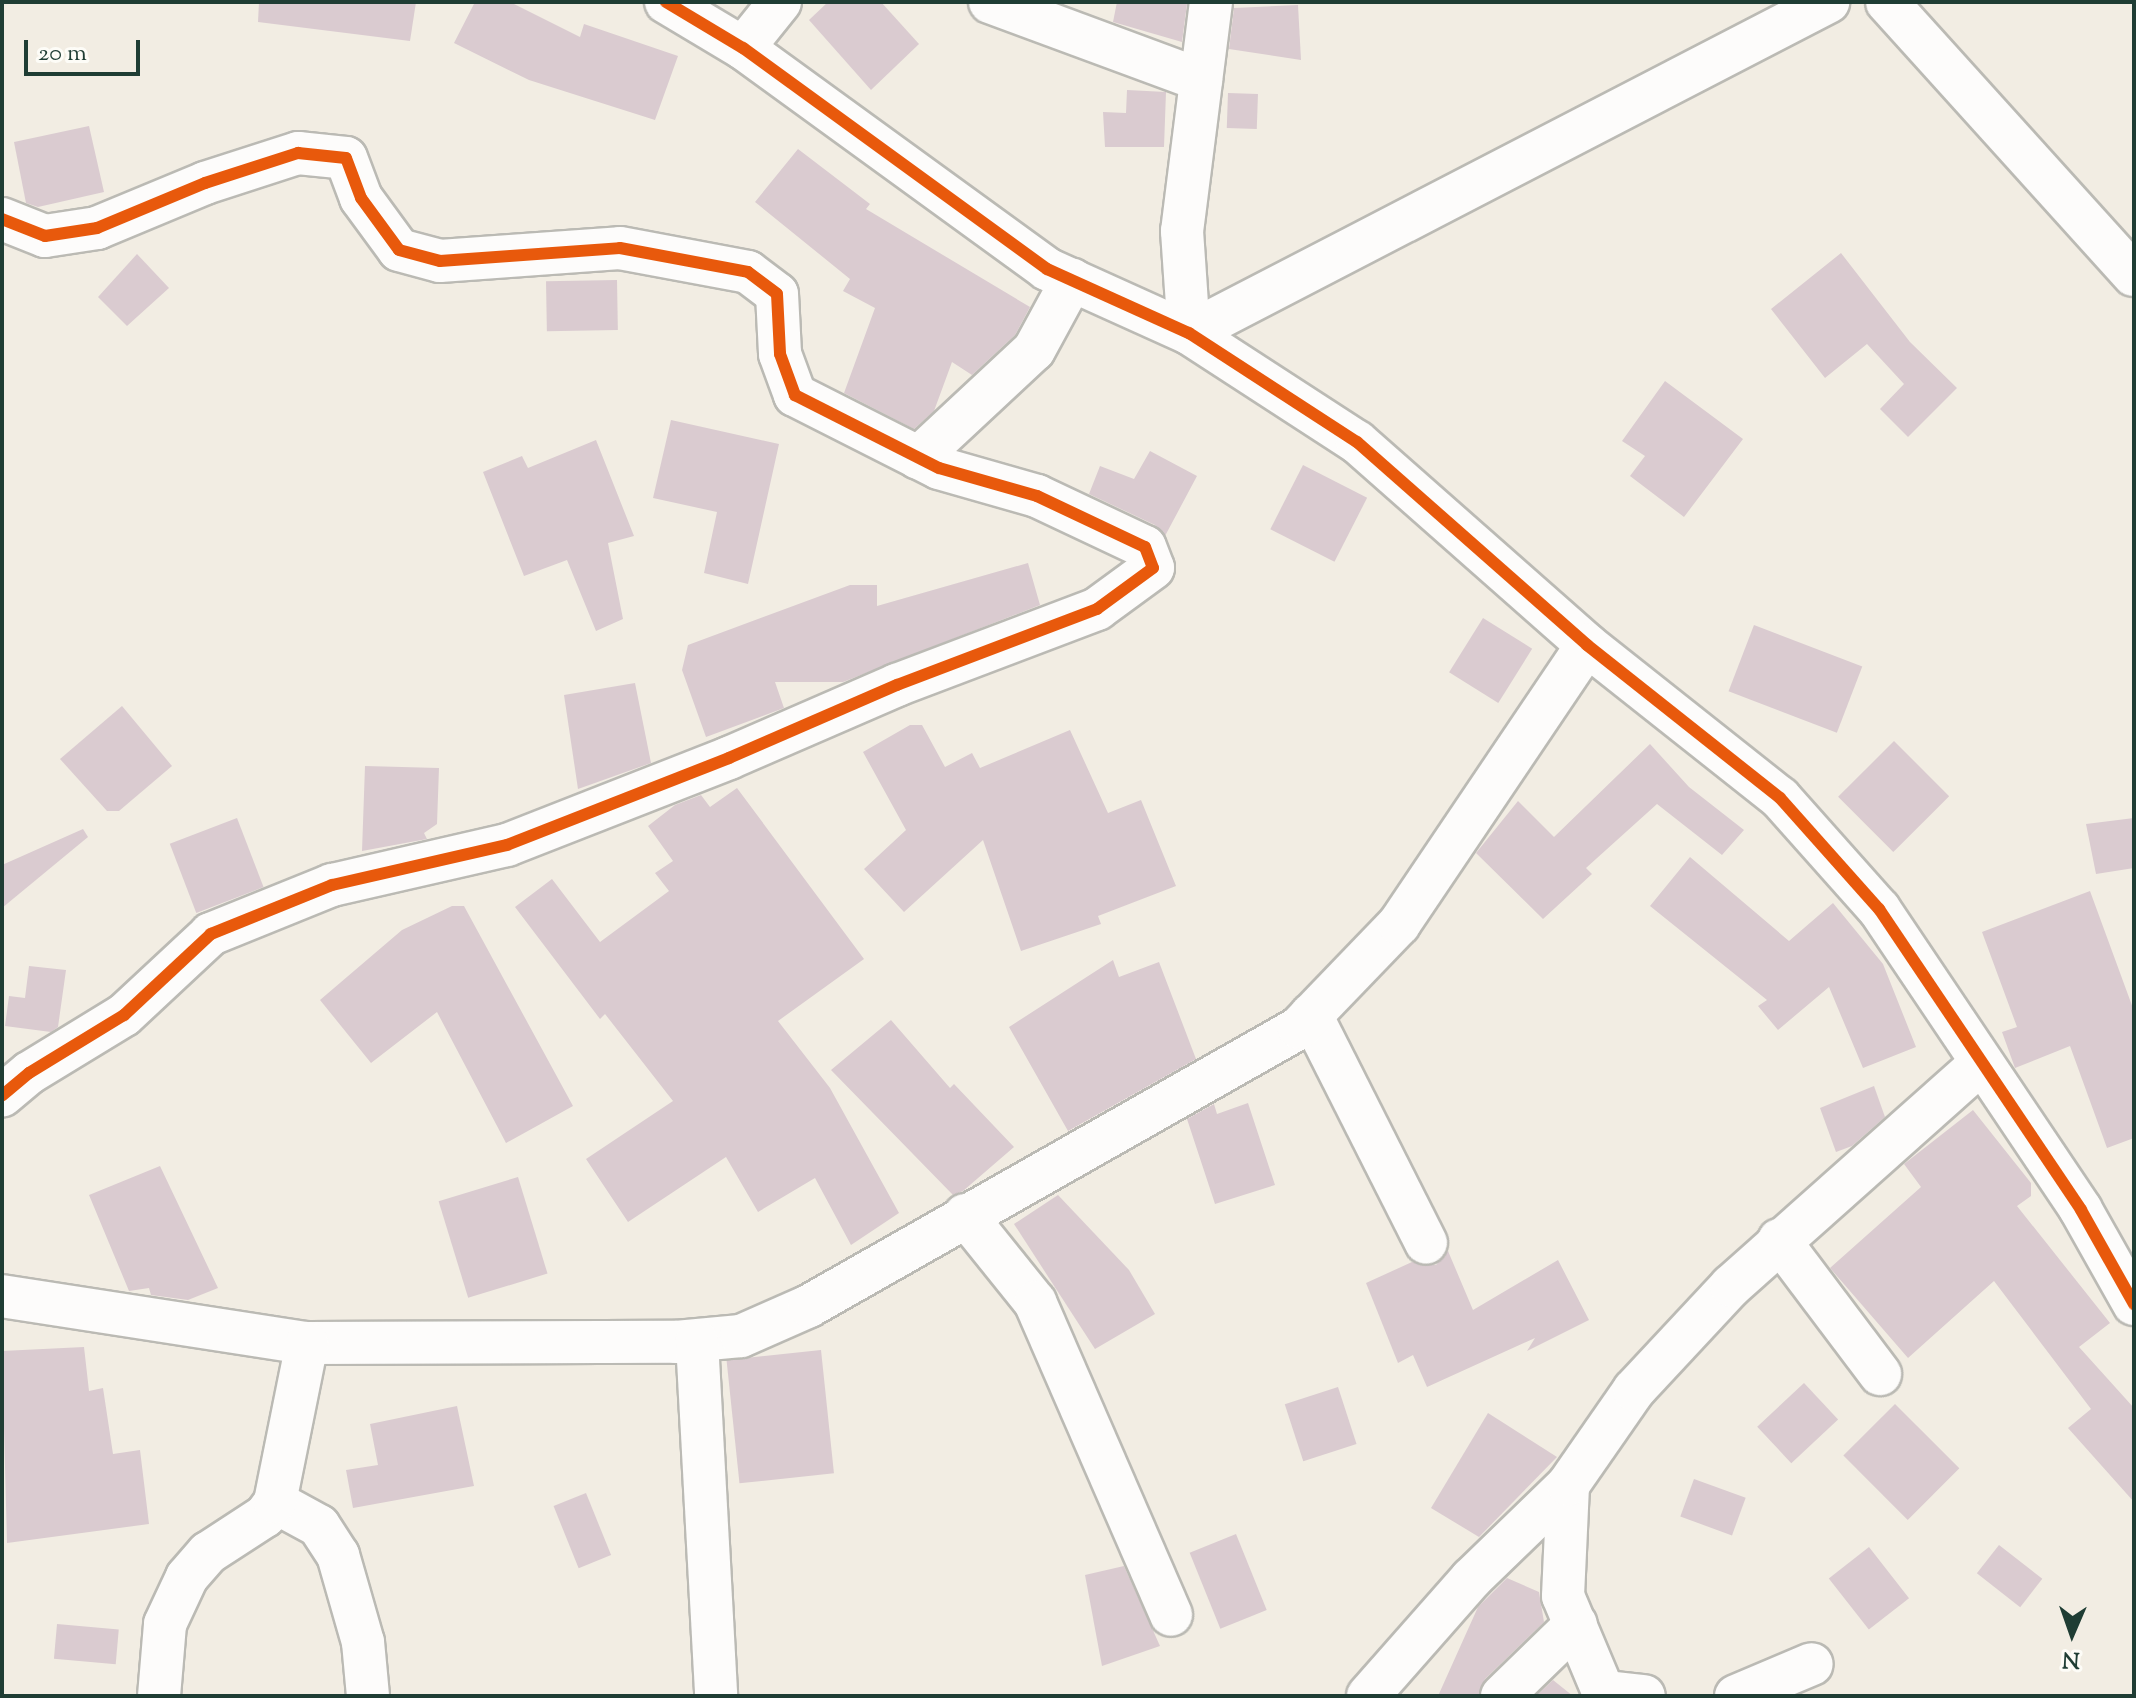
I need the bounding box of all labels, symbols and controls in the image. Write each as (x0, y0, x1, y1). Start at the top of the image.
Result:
scale bar (28, 24, 144, 74)
text: 20 m (38, 37, 87, 71)
north arrow (2032, 1594, 2112, 1674)
text: N (2062, 1642, 2080, 1674)

